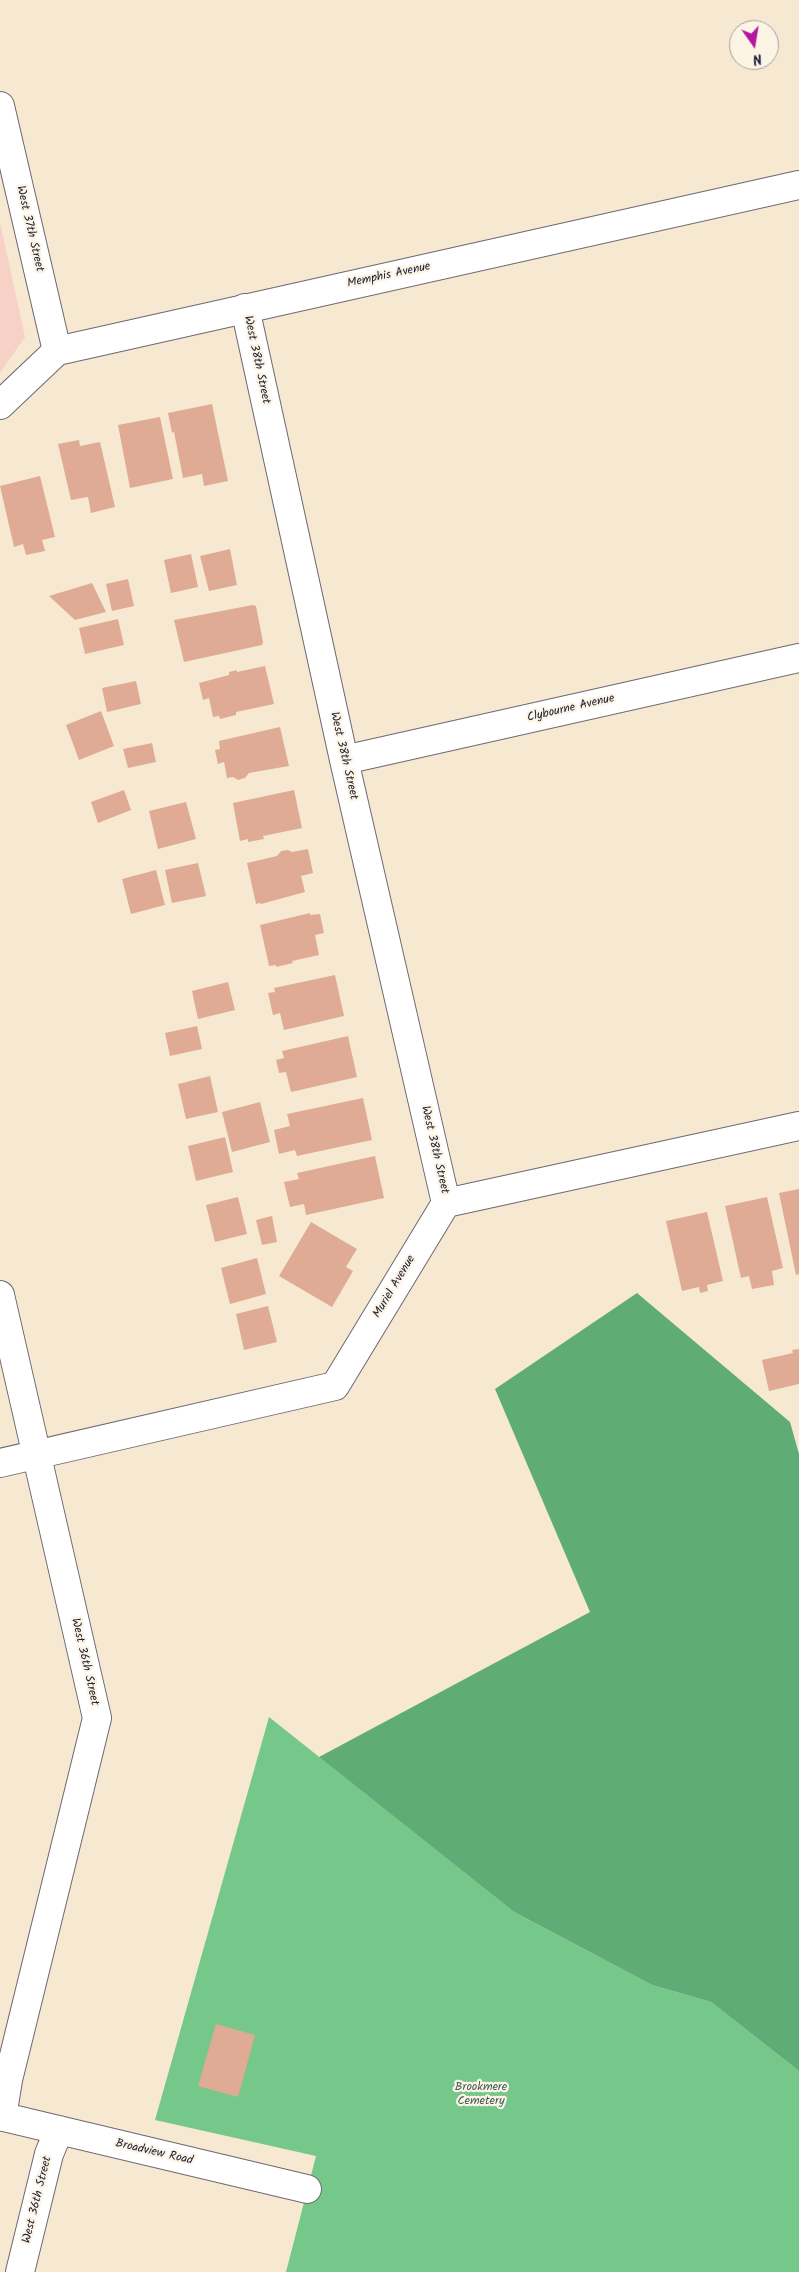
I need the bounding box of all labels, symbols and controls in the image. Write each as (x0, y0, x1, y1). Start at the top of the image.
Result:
north arrow (729, 20, 779, 70)
text: N (750, 47, 764, 70)
street label: West 37th Street (12, 184, 46, 274)
street label: Memphis Avenue (346, 260, 432, 292)
street label: West 38th Street (240, 315, 272, 405)
street label: Clybourne Avenue (526, 692, 616, 726)
street label: West 38th Street (326, 711, 360, 801)
street label: West 38th Street (417, 1105, 451, 1195)
street label: Muriel Avenue (371, 1253, 419, 1321)
street label: West 36th Street (67, 1617, 101, 1707)
park label: Brookmere Cemetery (455, 2081, 507, 2109)
street label: Broadview Road (114, 2137, 194, 2169)
street label: West 36th Street (20, 2155, 56, 2245)

